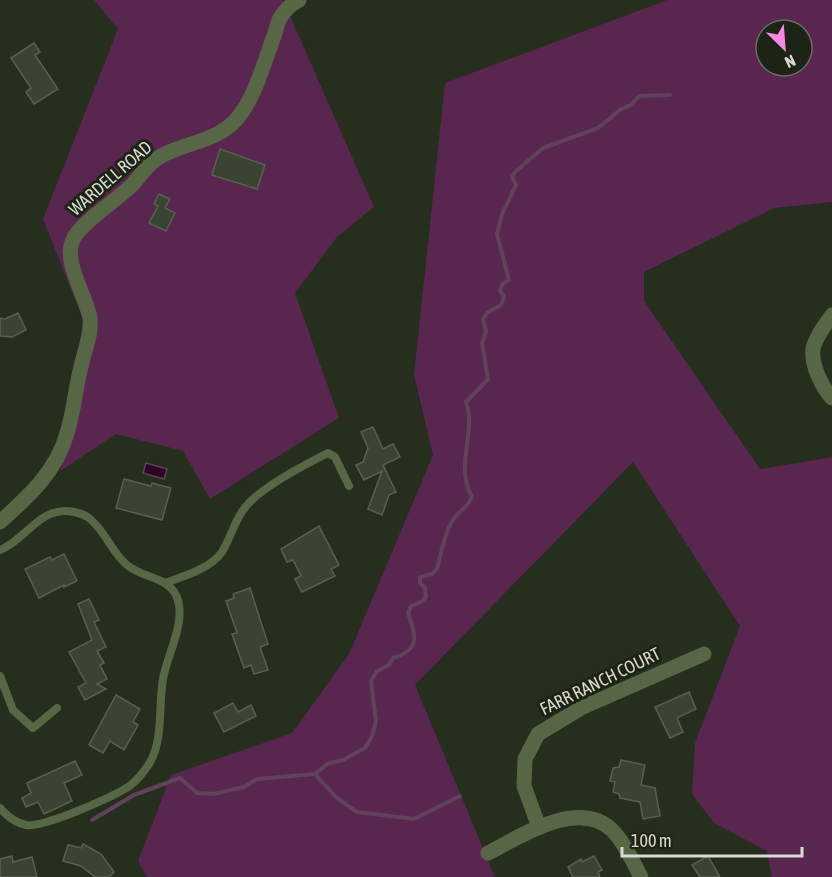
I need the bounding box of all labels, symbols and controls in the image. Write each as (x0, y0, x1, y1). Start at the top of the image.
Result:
north arrow (754, 18, 814, 78)
text: N (782, 51, 798, 72)
street label: WARDELL ROAD (64, 136, 156, 220)
street label: FARR RANCH COURT (536, 643, 664, 719)
scale bar (622, 820, 802, 858)
text: 100 m (631, 830, 672, 851)

